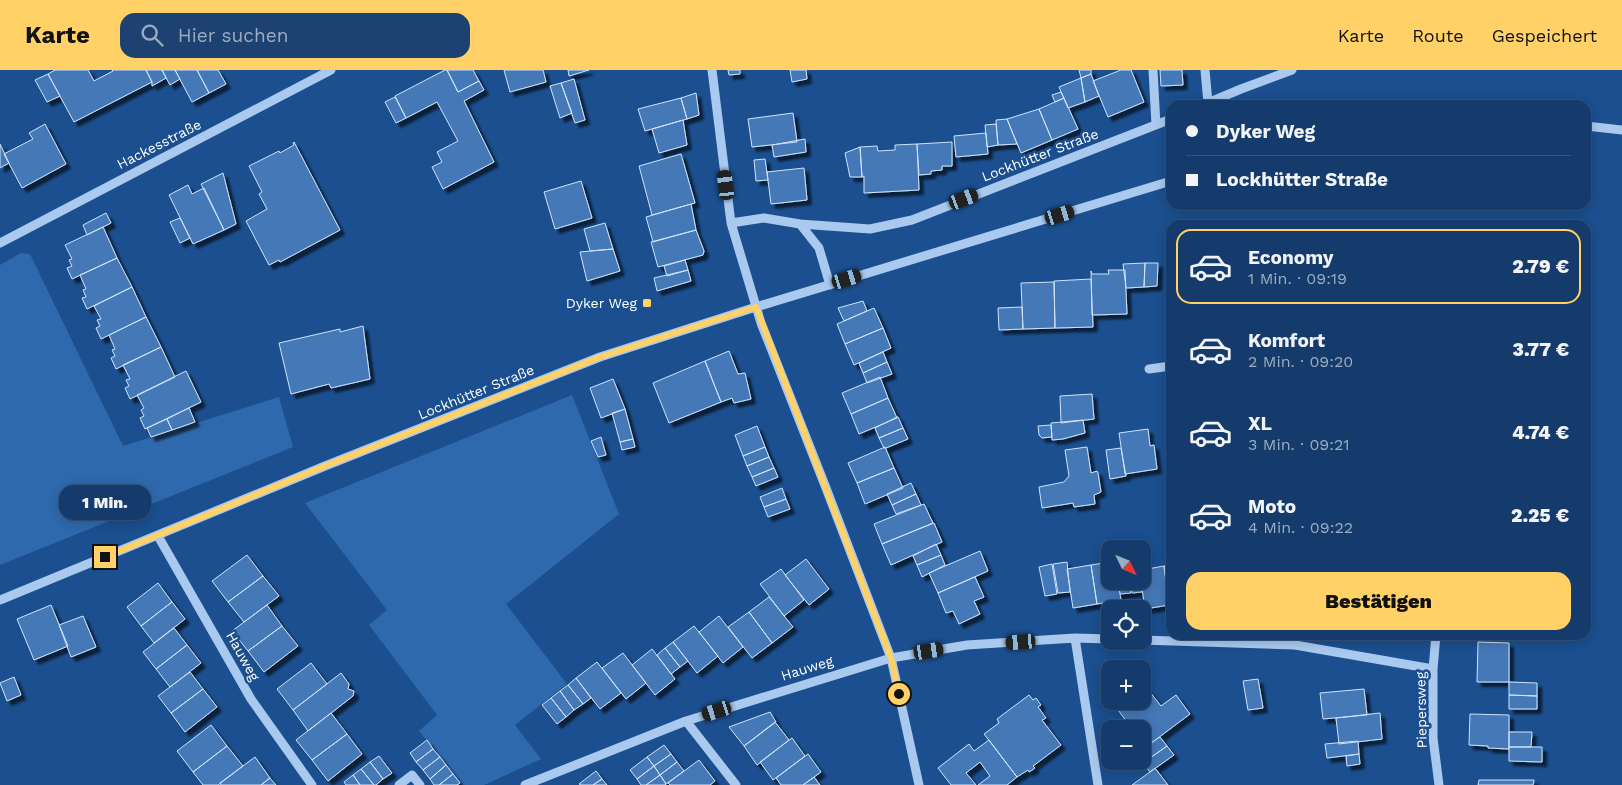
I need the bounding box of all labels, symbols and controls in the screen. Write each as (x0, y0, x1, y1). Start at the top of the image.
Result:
search box (120, 13, 470, 58)
text: Karte (25, 21, 90, 49)
icon: search (138, 21, 166, 49)
text: Hier suchen (178, 24, 288, 47)
text: Karte (1338, 25, 1384, 46)
text: Route (1412, 25, 1464, 46)
text: Gespeichert (1492, 25, 1597, 46)
street label: Hackesstraße (114, 116, 204, 172)
text: Dyker Weg (1216, 120, 1315, 143)
street label: Lockhütter Straße (979, 125, 1101, 185)
text: Lockhütter Straße (1216, 168, 1388, 191)
car (716, 169, 735, 201)
car (947, 187, 980, 211)
car (1043, 203, 1076, 227)
icon: car (1188, 244, 1233, 289)
text: Economy (1248, 246, 1333, 269)
text: 2.79 € (1512, 255, 1569, 278)
car (830, 267, 863, 291)
text: 1 Min. · 09:19 (1248, 269, 1347, 288)
place label: Dyker Weg (566, 295, 638, 311)
marker: Dyker Weg (641, 297, 653, 309)
icon: car (1188, 327, 1233, 372)
text: Komfort (1248, 329, 1325, 352)
text: 3.77 € (1513, 338, 1569, 361)
text: 2 Min. · 09:20 (1248, 352, 1353, 371)
street label: Lockhütter Straße (416, 361, 536, 423)
icon: car (1188, 410, 1233, 455)
text: XL (1248, 412, 1272, 435)
text: 4.74 € (1512, 421, 1569, 444)
text: 3 Min. · 09:21 (1248, 435, 1350, 454)
callout: 1 Min. (59, 484, 151, 520)
text: 1 Min. (82, 493, 128, 512)
icon: car (1188, 493, 1233, 538)
text: Moto (1248, 495, 1296, 518)
text: 2.25 € (1511, 504, 1569, 527)
text: 4 Min. · 09:22 (1248, 518, 1353, 537)
north arrow (1101, 540, 1151, 590)
map controls (1101, 540, 1151, 770)
route end (94, 546, 116, 568)
button: Bestätigen (1186, 572, 1571, 630)
button: locate (1101, 600, 1151, 650)
street label: Hauweg (223, 629, 263, 684)
car (1005, 633, 1036, 651)
car (913, 641, 944, 661)
street label: Hauweg (779, 652, 836, 684)
button: + (1101, 660, 1151, 710)
street label: Piepersweg (1412, 671, 1430, 748)
route start (888, 683, 910, 705)
car (700, 699, 733, 723)
button: − (1101, 720, 1151, 770)

